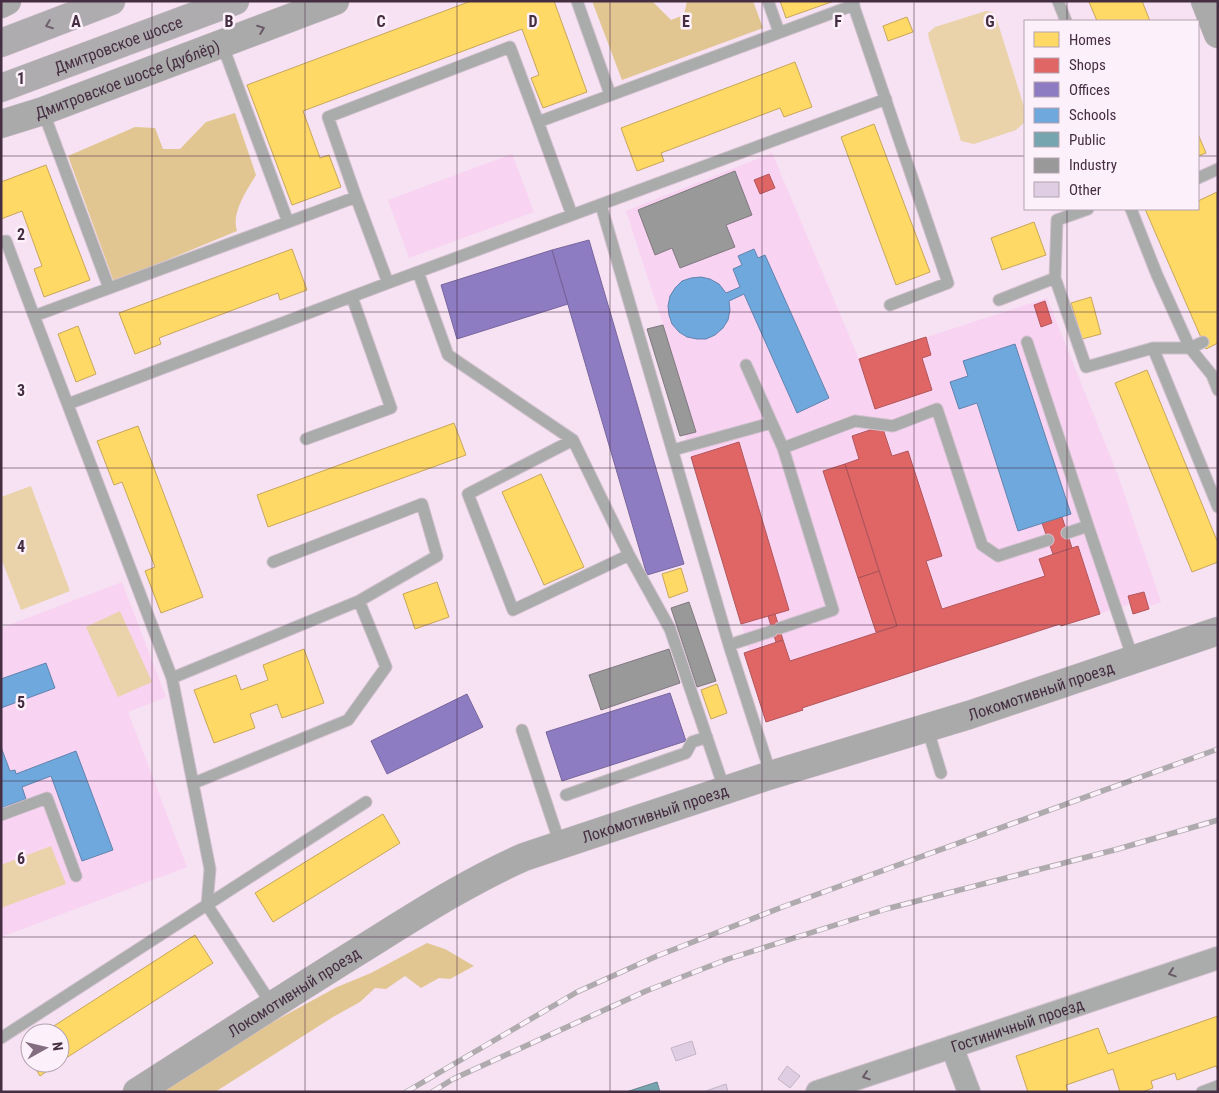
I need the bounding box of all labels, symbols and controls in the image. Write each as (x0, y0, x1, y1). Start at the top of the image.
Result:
street label: Дмитровское шоссе (51, 12, 185, 77)
text: A (71, 12, 81, 31)
text: B (225, 12, 234, 31)
text: C (376, 12, 386, 31)
text: D (528, 12, 538, 31)
text: E (682, 12, 690, 31)
text: F (834, 12, 842, 31)
text: G (985, 12, 995, 31)
one-way arrow (46, 19, 54, 29)
legend (1024, 20, 1199, 210)
one-way arrow (256, 25, 265, 35)
text: Homes (1069, 31, 1111, 49)
street label: Дмитровское шоссе (дублёр) (33, 36, 222, 122)
text: Shops (1069, 56, 1106, 74)
text: 1 (17, 69, 25, 88)
text: Offices (1069, 81, 1110, 99)
text: Schools (1069, 106, 1116, 124)
text: Public (1069, 131, 1106, 149)
text: Industry (1069, 156, 1117, 174)
text: Other (1069, 181, 1102, 199)
text: 2 (17, 225, 25, 244)
text: 3 (17, 381, 25, 400)
text: 4 (17, 537, 25, 556)
street label: Локомотивный проезд (965, 657, 1117, 724)
text: 5 (17, 693, 25, 712)
street label: Локомотивный проезд (579, 780, 731, 847)
text: 6 (17, 849, 25, 868)
street label: Локомотивный проезд (224, 943, 364, 1041)
one-way arrow (1168, 968, 1176, 978)
street label: Гостиничный проезд (948, 994, 1086, 1056)
north arrow (20, 1023, 70, 1073)
text: N (49, 1041, 66, 1052)
one-way arrow (862, 1070, 870, 1080)

